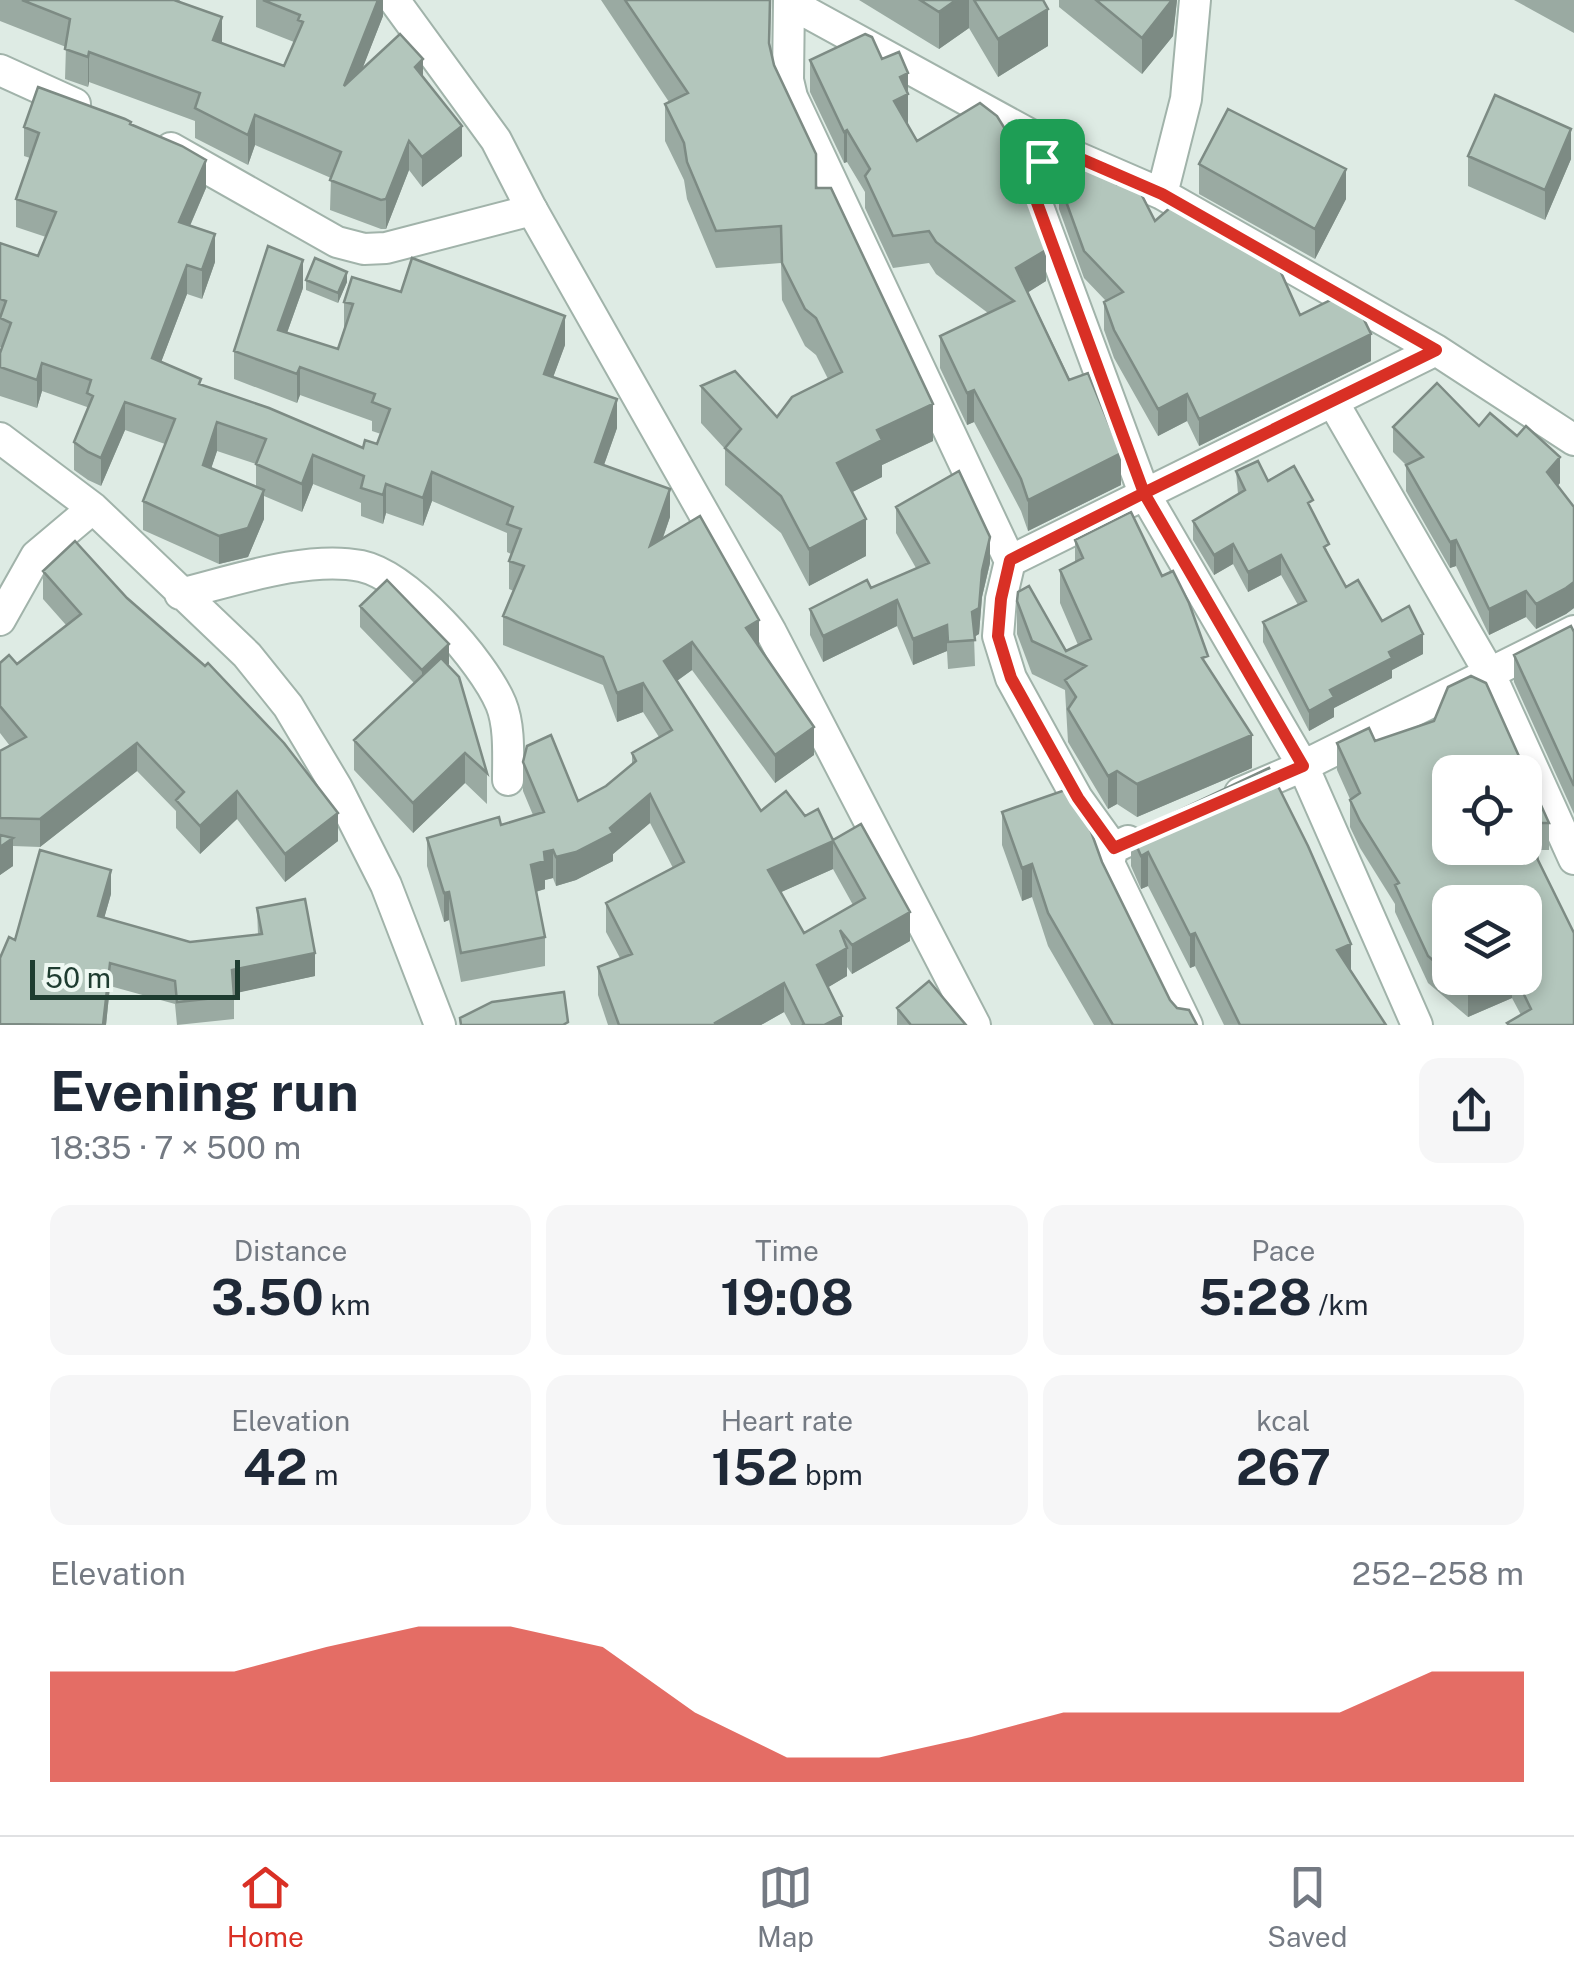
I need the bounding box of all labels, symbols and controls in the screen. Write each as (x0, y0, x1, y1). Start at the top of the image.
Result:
pin (1000, 119, 1085, 204)
icon: arrive (1015, 134, 1070, 189)
map controls (1432, 755, 1542, 995)
button: locate (1432, 755, 1542, 865)
button: layers (1432, 885, 1542, 995)
scale bar (30, 955, 240, 1000)
text: 50 m (45, 961, 111, 994)
button: share (1419, 1058, 1524, 1163)
text: Evening run (50, 1059, 359, 1123)
text: 18:35 · 7 × 500 m (50, 1129, 301, 1166)
text: Distance (234, 1234, 347, 1267)
text: Time (755, 1234, 819, 1267)
text: Pace (1251, 1234, 1315, 1267)
text: 3.50 (211, 1267, 324, 1326)
text: 19:08 (720, 1267, 854, 1326)
text: 5:28 (1198, 1267, 1312, 1326)
text: km (324, 1288, 370, 1321)
text: /km (1312, 1288, 1368, 1321)
text: Elevation (231, 1404, 350, 1437)
text: Heart rate (721, 1404, 853, 1437)
text: kcal (1256, 1404, 1310, 1437)
text: 42 (243, 1437, 307, 1496)
text: 152 (711, 1437, 798, 1496)
text: 267 (1236, 1437, 1331, 1496)
text: m (307, 1458, 338, 1491)
text: bpm (798, 1458, 863, 1491)
text: Elevation (50, 1555, 186, 1592)
text: 252–258 m (1352, 1555, 1524, 1592)
tab: Home (227, 1860, 304, 1953)
tab: Map (757, 1860, 814, 1953)
tab: Saved (1267, 1860, 1347, 1953)

